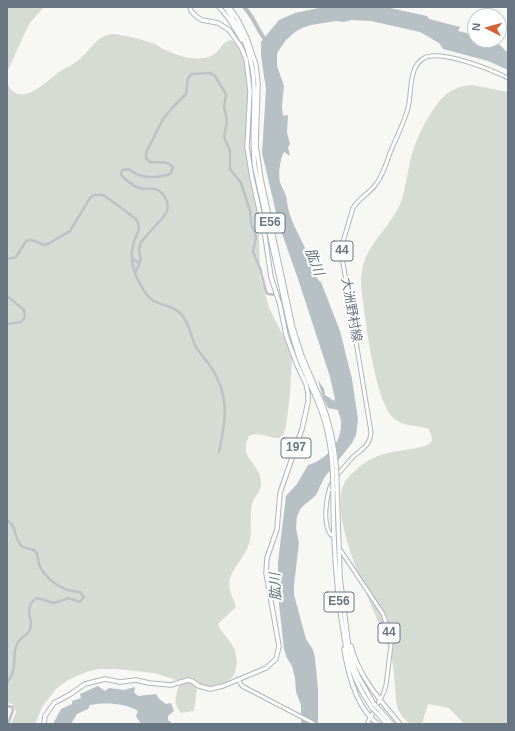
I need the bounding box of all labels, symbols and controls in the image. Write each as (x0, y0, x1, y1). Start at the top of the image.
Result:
north arrow (467, 8, 507, 48)
text: N (470, 22, 482, 31)
road number: E56 (255, 213, 285, 233)
road number: 44 (331, 241, 353, 261)
water label: 肱川 (301, 246, 327, 278)
street label: 大洲野村線 (338, 277, 364, 343)
road number: 197 (281, 438, 311, 458)
water label: 肱川 (267, 573, 285, 601)
road number: E56 (324, 592, 354, 612)
road number: 44 (378, 623, 400, 643)

